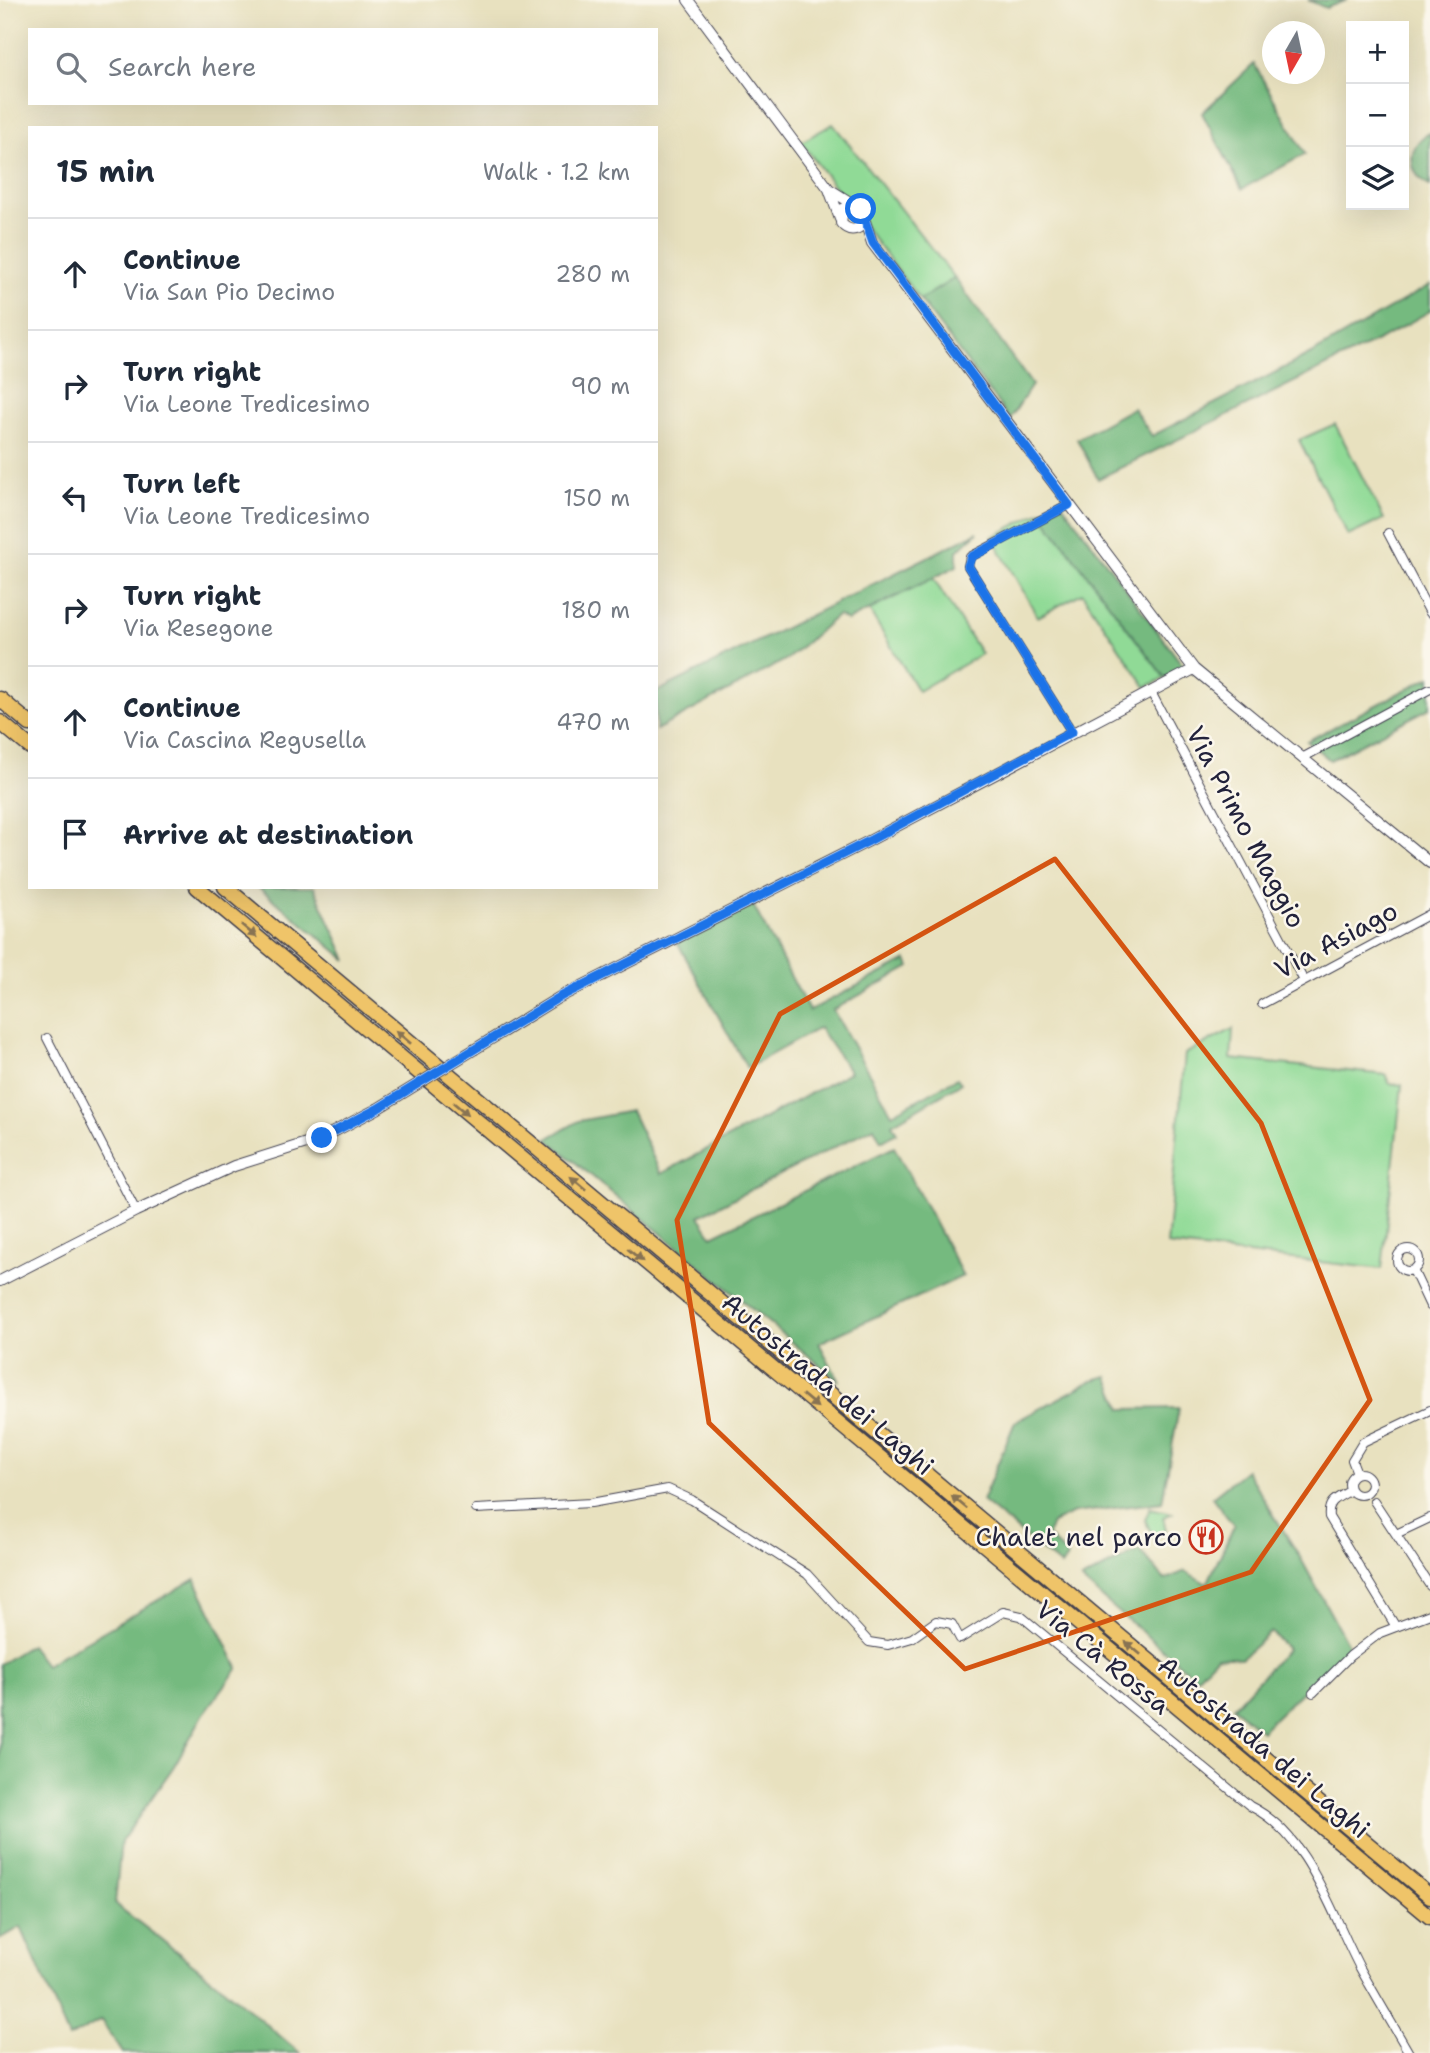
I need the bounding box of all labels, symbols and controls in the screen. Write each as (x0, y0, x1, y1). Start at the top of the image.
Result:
north arrow (1262, 21, 1325, 84)
map controls (1346, 21, 1409, 210)
button: + (1346, 21, 1409, 84)
search box (28, 28, 658, 105)
icon: search (52, 48, 90, 86)
text: Search here (108, 49, 257, 84)
button: − (1346, 84, 1409, 147)
button: layers (1346, 147, 1409, 210)
text: 15 min (56, 151, 155, 192)
text: Walk · 1.2 km (483, 157, 630, 187)
route start (845, 193, 876, 224)
text: Continue (123, 242, 241, 277)
icon: ahead (56, 255, 94, 293)
text: 280 m (555, 259, 630, 289)
text: Via San Pio Decimo (123, 277, 335, 307)
text: Turn right (123, 354, 261, 389)
icon: right (56, 367, 94, 405)
text: 90 m (570, 371, 630, 401)
text: Via Leone Tredicesimo (123, 389, 370, 419)
text: Turn left (123, 466, 240, 501)
icon: left (56, 479, 94, 517)
text: 150 m (563, 483, 630, 513)
text: Via Leone Tredicesimo (123, 501, 370, 531)
text: Turn right (123, 578, 261, 613)
icon: right (56, 591, 94, 629)
text: 180 m (561, 595, 630, 625)
text: Via Resegone (123, 613, 273, 643)
text: Continue (123, 690, 241, 725)
icon: ahead (56, 703, 94, 741)
text: 470 m (556, 707, 630, 737)
street label: Via Primo Maggio (1178, 720, 1315, 934)
text: Via Cascina Regusella (123, 725, 366, 755)
icon: arrive (56, 815, 94, 853)
text: Arrive at destination (123, 817, 413, 852)
street label: Via Asiago (1268, 892, 1404, 987)
one-way arrow (240, 923, 258, 939)
one-way arrow (395, 1030, 412, 1045)
one-way arrow (451, 1102, 469, 1117)
route end (306, 1122, 337, 1153)
one-way arrow (569, 1176, 586, 1191)
one-way arrow (627, 1247, 644, 1262)
street label: Autostrada dei Laghi (715, 1284, 942, 1483)
one-way arrow (801, 1393, 819, 1409)
one-way arrow (950, 1495, 967, 1510)
restaurant icon: Chalet nel parco (1187, 1518, 1225, 1556)
place label: Chalet nel parco (976, 1519, 1182, 1554)
street label: Via Cà Rossa (1029, 1591, 1178, 1722)
one-way arrow (1125, 1641, 1142, 1656)
street label: Autostrada dei Laghi (1151, 1647, 1378, 1846)

